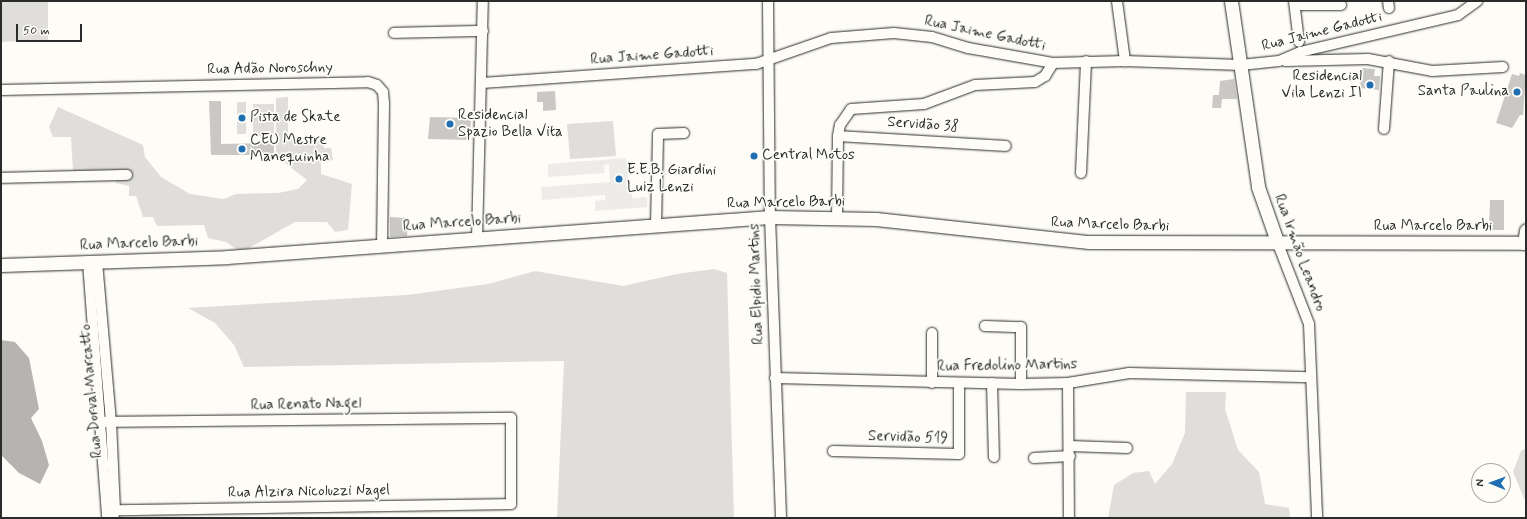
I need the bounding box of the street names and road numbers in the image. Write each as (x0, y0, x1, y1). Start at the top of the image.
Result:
street label: Rua Jaime Gadotti (1261, 9, 1383, 55)
street label: Rua Jaime Gadotti (924, 13, 1046, 55)
street label: Rua Jaime Gadotti (591, 43, 713, 69)
street label: Rua Adão Noroschny (207, 59, 333, 79)
street label: Servidão 38 (887, 114, 959, 136)
street label: Rua Irmão Leandro (1269, 191, 1329, 315)
street label: Rua Marcelo Barbi (728, 193, 844, 213)
street label: Rua Marcelo Barbi (404, 210, 520, 236)
street label: Rua Marcelo Barbi (1052, 214, 1168, 236)
street label: Rua Marcelo Barbi (1375, 218, 1491, 236)
street label: Rua Elpidio Martins (746, 223, 768, 345)
street label: Rua Marcelo Barbi (81, 233, 197, 255)
street label: Rua Dorval Marcatto (77, 324, 107, 458)
street label: Rua Fredolino Martins (937, 356, 1077, 376)
street label: Rua Renato Nagel (252, 395, 360, 415)
street label: Servidão 519 (868, 428, 948, 448)
street label: Rua Alzira Nicoluzzi Nagel (225, 482, 393, 502)

